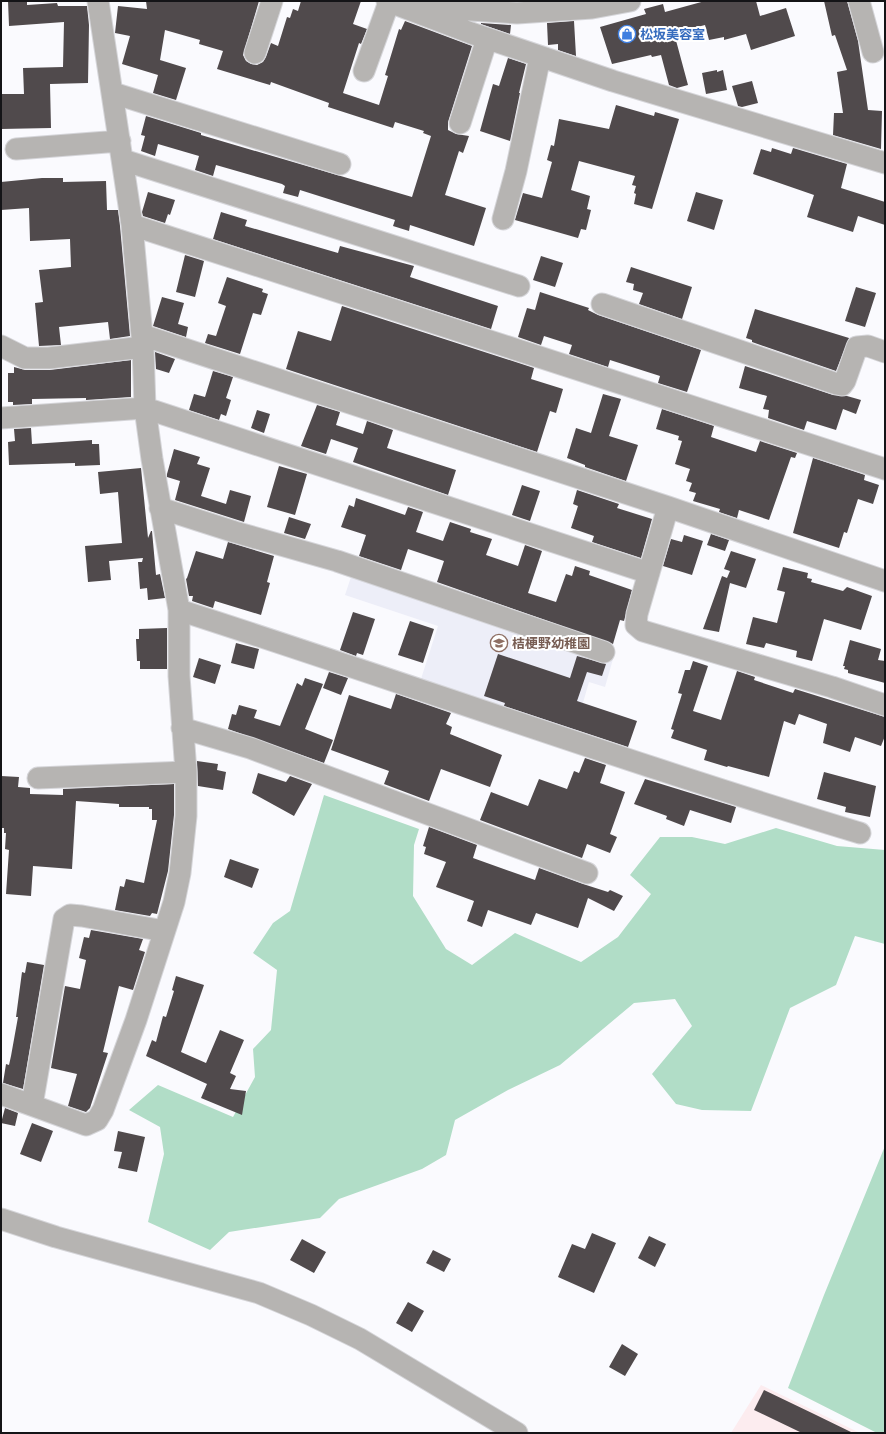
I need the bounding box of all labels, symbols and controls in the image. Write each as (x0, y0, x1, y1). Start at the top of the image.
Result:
shop icon: 松坂美容室 (617, 24, 637, 44)
place label: 松坂美容室 (640, 26, 705, 42)
school or university icon: 桔梗野幼稚園 (489, 633, 509, 653)
place label: 桔梗野幼稚園 (512, 635, 590, 651)

